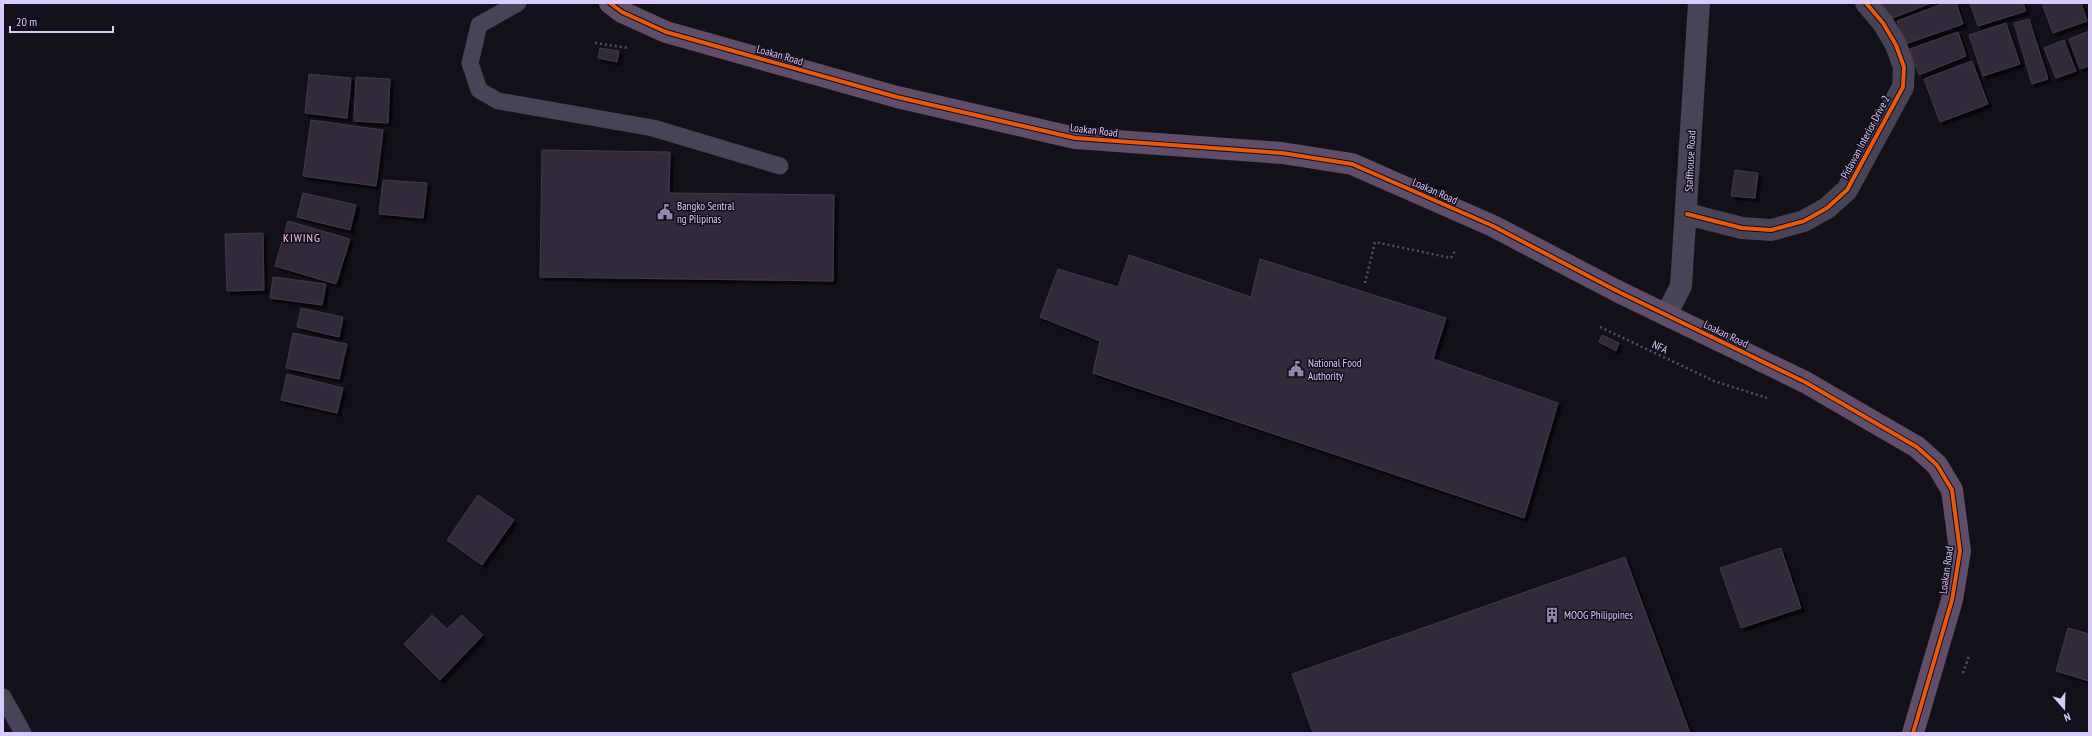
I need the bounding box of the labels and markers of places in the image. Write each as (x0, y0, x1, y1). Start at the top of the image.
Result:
place label: Bangko Sentral ng Pilipinas (677, 199, 735, 226)
public building icon: Bangko Sentral ng Pilipinas (656, 203, 674, 221)
place label: National Food Authority (1308, 356, 1362, 383)
public building icon: National Food Authority (1287, 360, 1305, 378)
building icon: MOOG Philippines (1543, 606, 1561, 624)
place label: MOOG Philippines (1564, 608, 1633, 622)

